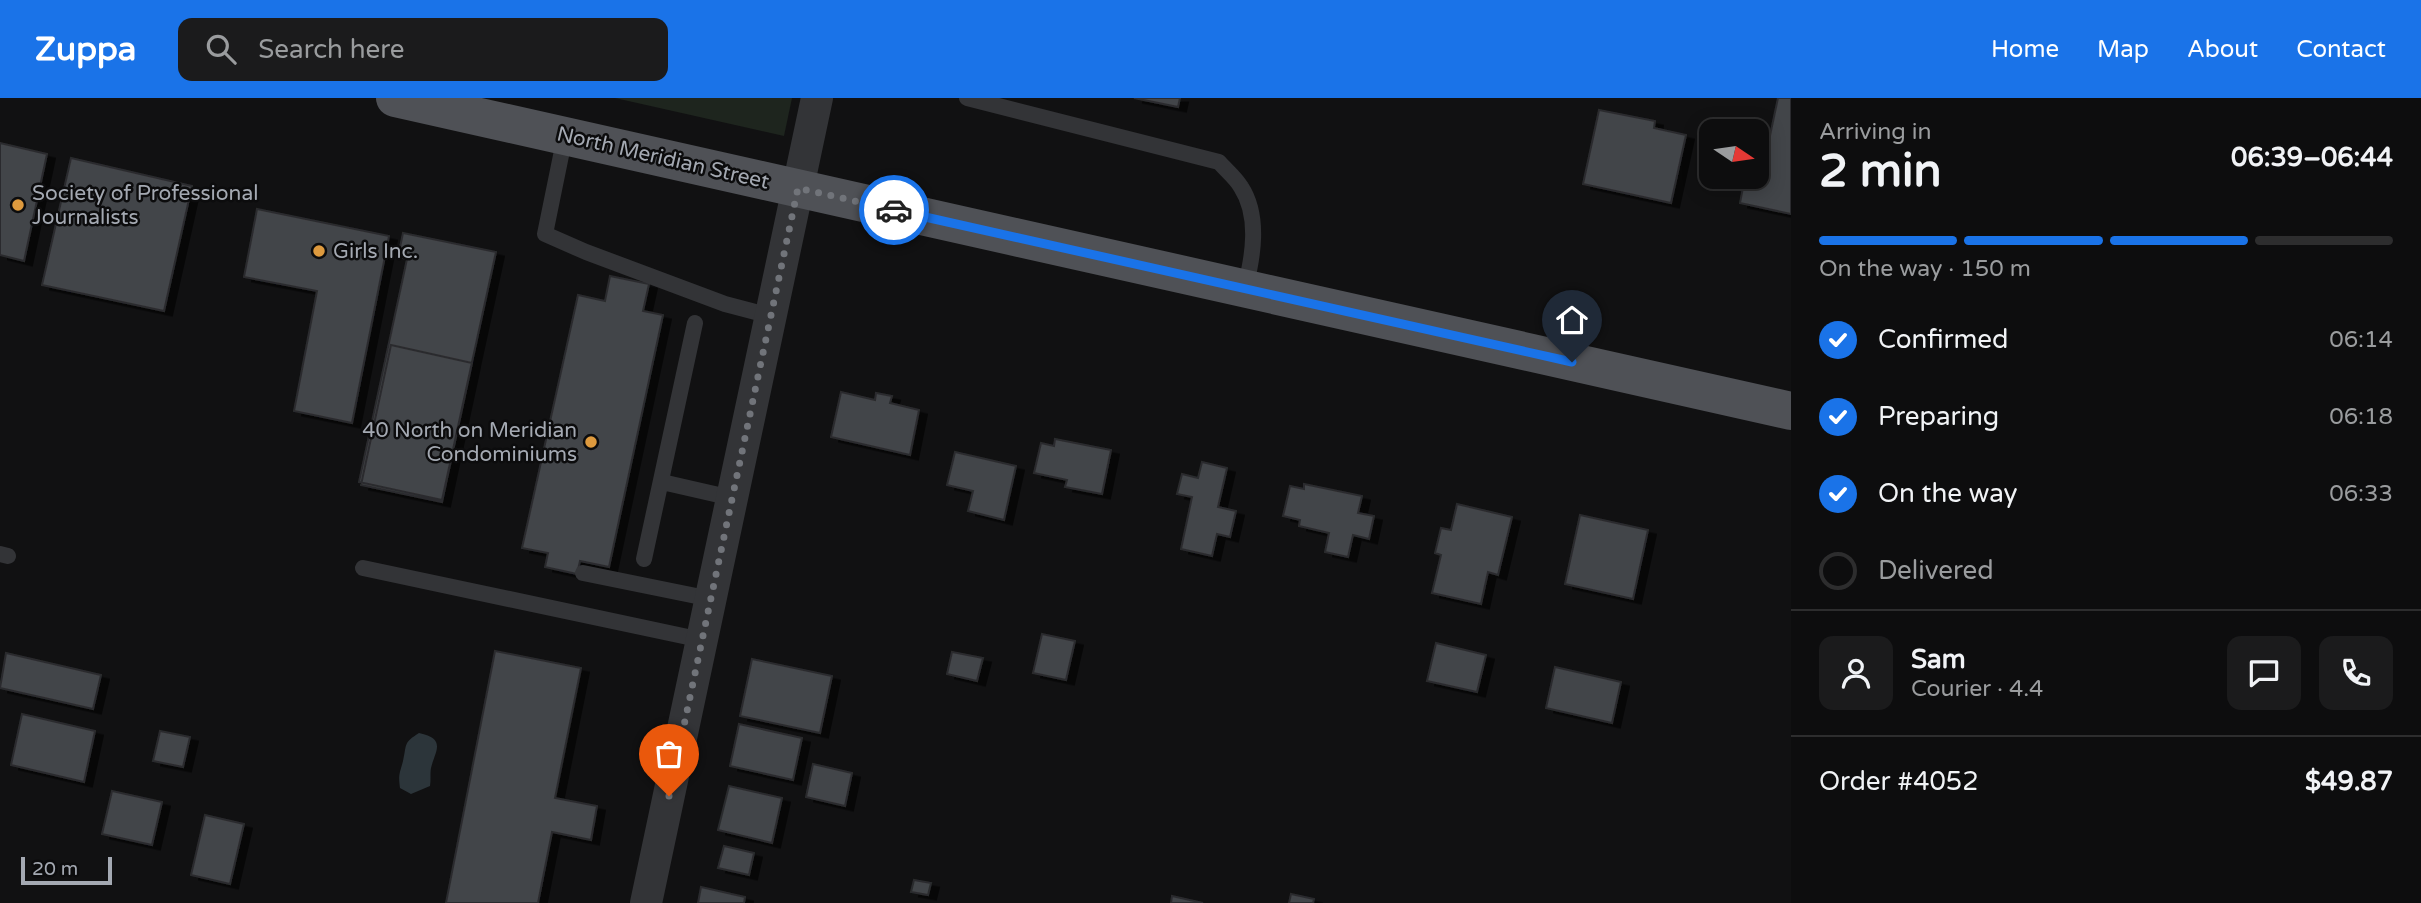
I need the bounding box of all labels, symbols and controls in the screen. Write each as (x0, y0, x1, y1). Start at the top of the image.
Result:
search box (178, 18, 668, 81)
text: Zuppa (35, 30, 136, 69)
icon: search (202, 30, 240, 68)
text: Search here (258, 34, 405, 65)
text: Home (1991, 35, 2059, 64)
text: Map (2097, 35, 2149, 64)
text: About (2187, 35, 2258, 64)
text: Contact (2296, 35, 2386, 64)
text: Arriving in (1819, 118, 1932, 146)
north arrow (1699, 119, 1769, 189)
map controls (1699, 119, 1769, 189)
street label: North Meridian Street (554, 121, 772, 195)
text: 06:39–06:44 (2231, 142, 2393, 173)
text: 2 min (1819, 144, 1942, 199)
courier (859, 175, 929, 245)
place label: Society of Professional Journalists (32, 181, 258, 230)
icon: car (875, 191, 913, 229)
marker: Society of Professional Journalists (10, 197, 26, 213)
place label: Girls Inc. (333, 239, 418, 264)
marker: Girls Inc. (311, 243, 327, 259)
text: On the way · 150 m (1819, 255, 2031, 283)
pin (1542, 290, 1602, 362)
icon: home (1553, 301, 1591, 339)
icon: check (1819, 321, 1857, 359)
text: Confirmed (1878, 324, 2008, 355)
text: 06:14 (2329, 326, 2393, 354)
icon: check (1819, 398, 1857, 436)
text: Preparing (1878, 401, 1999, 432)
text: 06:18 (2329, 403, 2393, 431)
place label: 40 North on Meridian Condominiums (362, 418, 577, 467)
marker: 40 North on Meridian Condominiums (583, 434, 599, 450)
icon: check (1819, 475, 1857, 513)
text: On the way (1878, 478, 2018, 509)
text: 06:33 (2329, 480, 2393, 508)
text: Delivered (1878, 555, 1994, 586)
button: person (1819, 636, 1893, 710)
button: chat (2227, 636, 2301, 710)
button: phone (2319, 636, 2393, 710)
text: Sam (1911, 644, 1966, 675)
text: Courier · 4.4 (1911, 675, 2043, 703)
pin (639, 724, 699, 796)
icon: bag (650, 735, 688, 773)
text: Order #4052 (1819, 766, 1979, 797)
text: $49.87 (2305, 766, 2393, 797)
scale bar (21, 854, 112, 886)
text: 20 m (32, 858, 78, 880)

